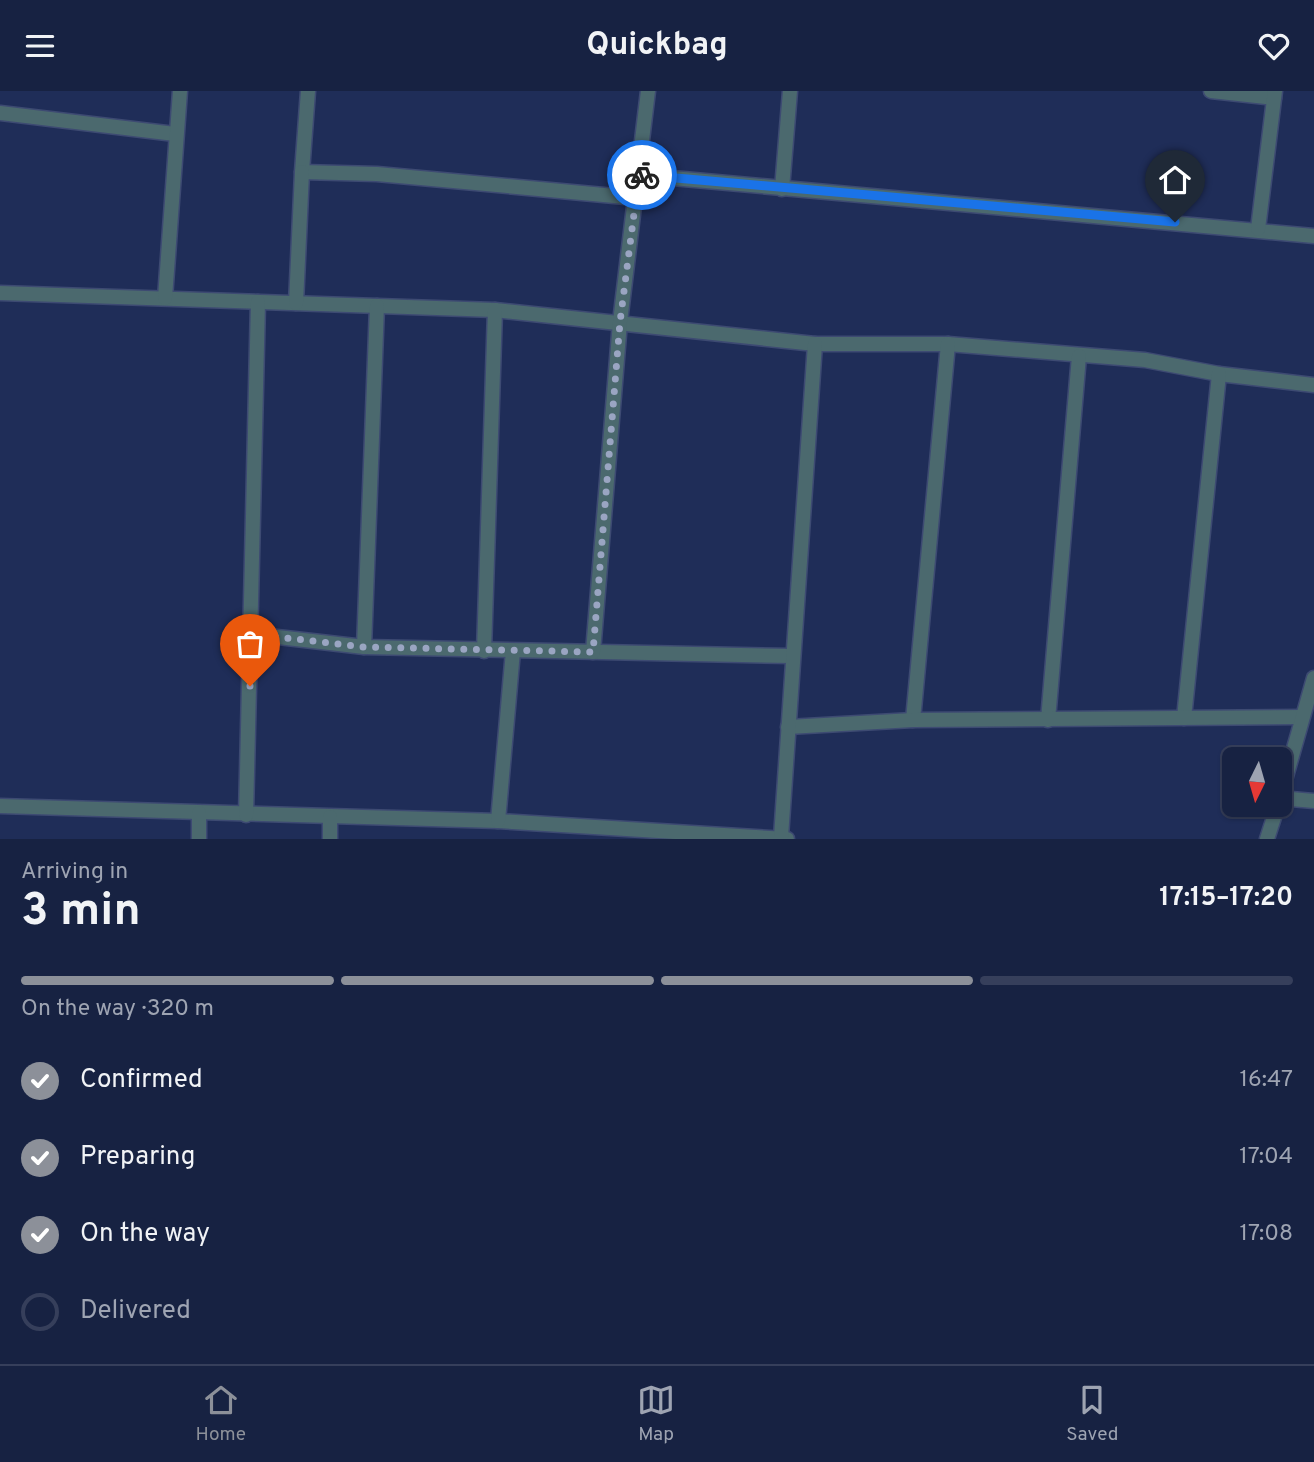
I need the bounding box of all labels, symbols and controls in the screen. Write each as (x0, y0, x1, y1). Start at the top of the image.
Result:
text: Quickbag (586, 26, 728, 66)
icon: menu (21, 27, 59, 65)
icon: heart (1255, 27, 1293, 65)
courier (607, 140, 677, 210)
pin (1145, 150, 1205, 222)
icon: bike (623, 156, 661, 194)
icon: home (1156, 161, 1194, 199)
pin (220, 614, 280, 686)
icon: bag (231, 625, 269, 663)
north arrow (1222, 747, 1292, 817)
map controls (1222, 747, 1292, 817)
text: Arriving in (21, 858, 128, 887)
text: 17:15–17:20 (1159, 882, 1293, 915)
text: 3 min (21, 883, 141, 942)
text: On the way · 320 m (21, 995, 214, 1024)
icon: check (21, 1062, 59, 1100)
text: Confirmed (80, 1064, 203, 1097)
text: 16:47 (1239, 1066, 1293, 1095)
icon: check (21, 1139, 59, 1177)
text: Preparing (80, 1141, 195, 1174)
text: 17:04 (1239, 1143, 1293, 1172)
icon: check (21, 1216, 59, 1254)
text: On the way (80, 1218, 210, 1251)
text: 17:08 (1239, 1220, 1293, 1249)
text: Delivered (80, 1295, 191, 1328)
tab: Home (196, 1381, 246, 1447)
tab: Map (637, 1381, 675, 1447)
tab: Saved (1066, 1381, 1118, 1447)

